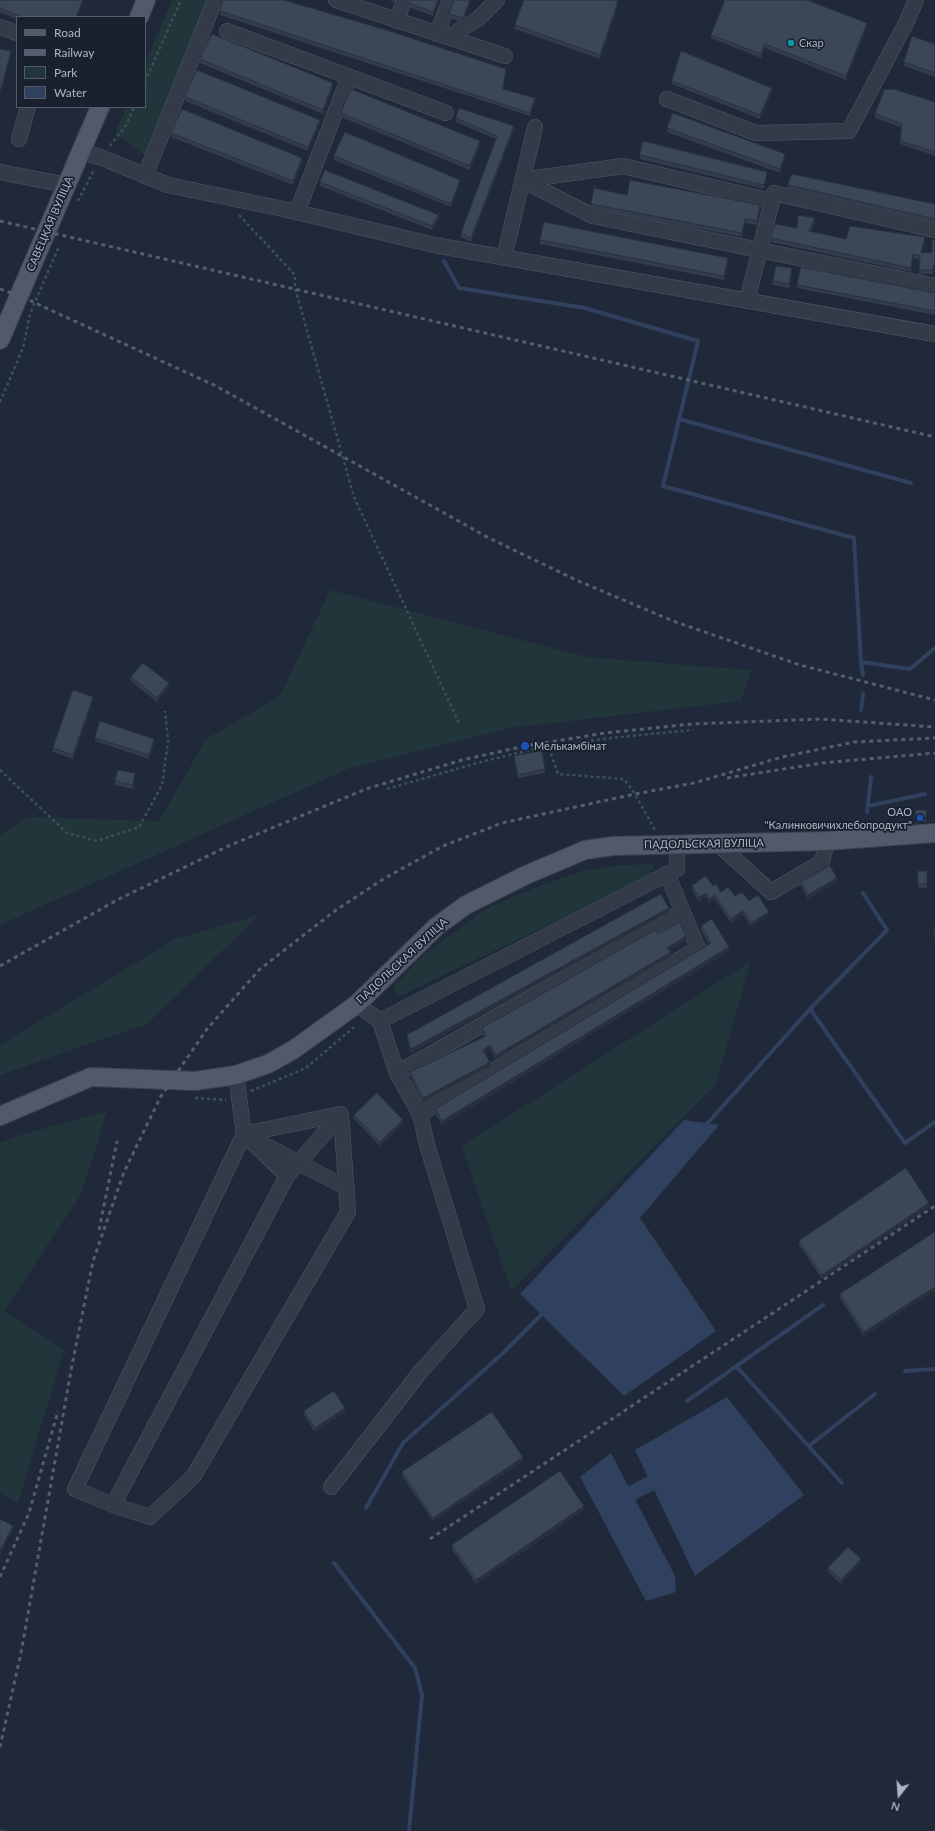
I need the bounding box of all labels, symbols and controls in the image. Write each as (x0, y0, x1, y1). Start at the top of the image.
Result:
legend (16, 16, 146, 108)
text: Road (54, 25, 81, 40)
place label: Скар (799, 36, 824, 50)
marker: Скар (786, 38, 796, 48)
text: Railway (54, 45, 94, 60)
text: Park (54, 65, 77, 80)
text: Water (54, 85, 87, 100)
street label: САВЕЦКАЯ ВУЛІЦА (24, 174, 76, 274)
place label: Мелькамбінат (534, 739, 607, 753)
marker: Мелькамбінат (519, 740, 531, 752)
place label: ОАО "Калинковичихлебопродукт" (764, 805, 912, 831)
marker: ОАО "Калинковичихлебопродукт" (915, 813, 925, 823)
street label: ПАДОЛЬСКАЯ ВУЛІЦА (644, 836, 764, 852)
street label: ПАДОЛЬСКАЯ ВУЛІЦА (354, 915, 450, 1007)
north arrow (879, 1775, 919, 1815)
text: N (889, 1799, 901, 1814)

